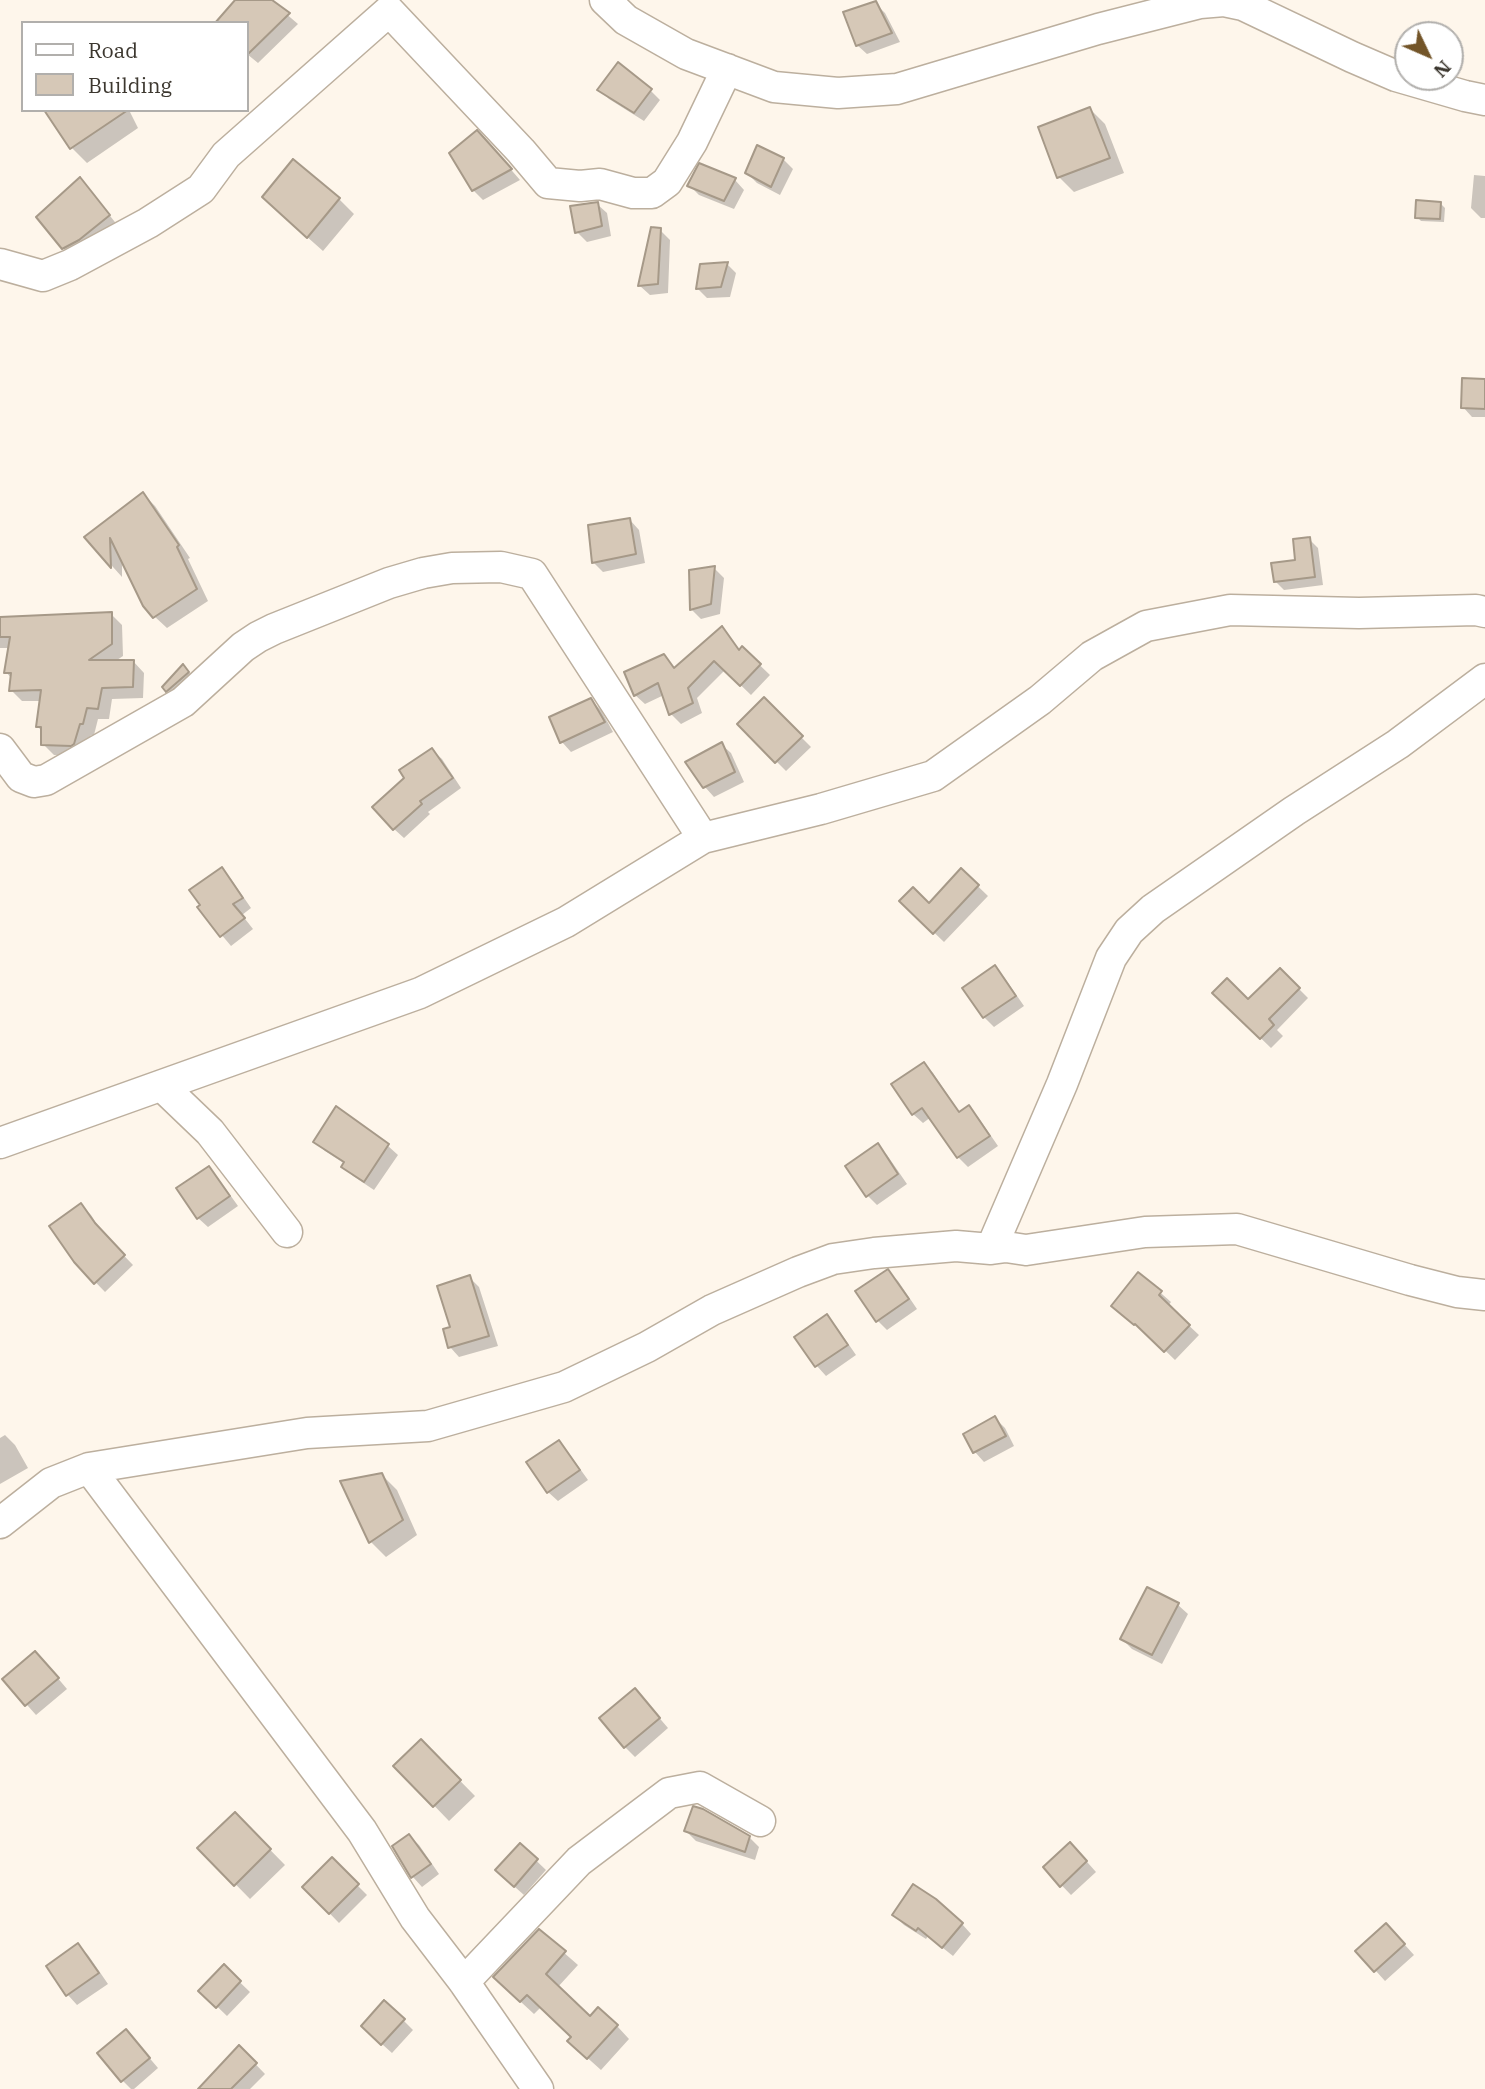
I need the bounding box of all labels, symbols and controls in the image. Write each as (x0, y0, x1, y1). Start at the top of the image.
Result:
legend (21, 21, 248, 112)
north arrow (1394, 21, 1464, 91)
text: Road (88, 36, 138, 64)
text: N (1429, 55, 1457, 83)
text: Building (88, 71, 172, 99)

